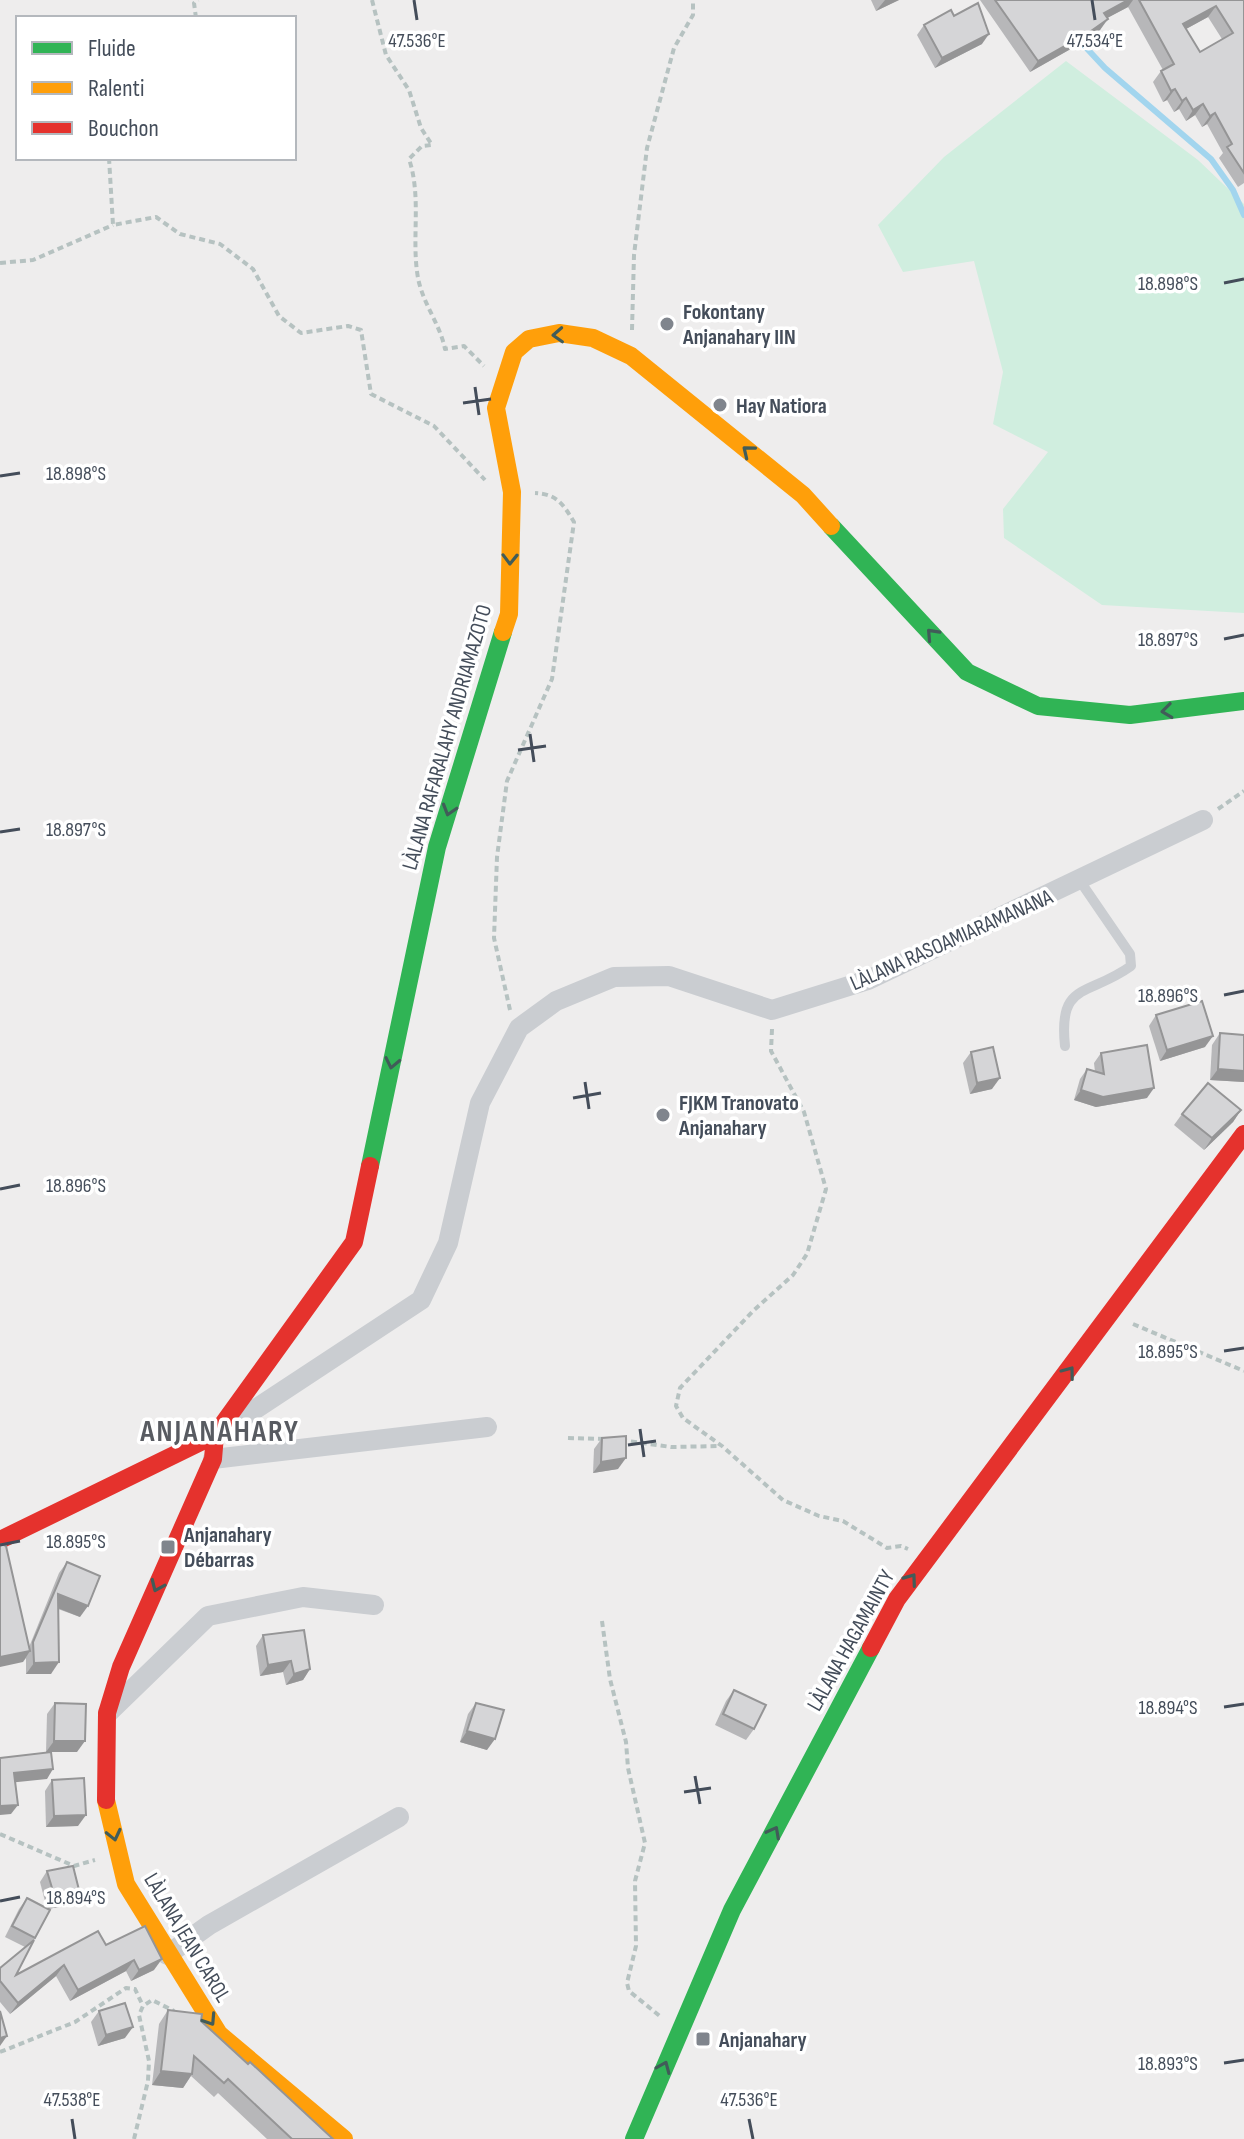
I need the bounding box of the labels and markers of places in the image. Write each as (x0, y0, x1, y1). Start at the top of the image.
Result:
place label: Fokontany Anjanahary IIN (682, 299, 796, 351)
marker: Fokontany Anjanahary IIN (658, 315, 676, 333)
place label: Hay Natiora (736, 393, 827, 420)
marker: Hay Natiora (711, 396, 729, 414)
place label: FJKM Tranovato Anjanahary (678, 1090, 799, 1142)
marker: FJKM Tranovato Anjanahary (654, 1106, 672, 1124)
place label: Anjanahary Débarras (183, 1522, 272, 1574)
marker: Anjanahary Débarras (159, 1538, 177, 1556)
place label: Anjanahary (718, 2027, 807, 2054)
marker: Anjanahary (694, 2030, 712, 2048)

